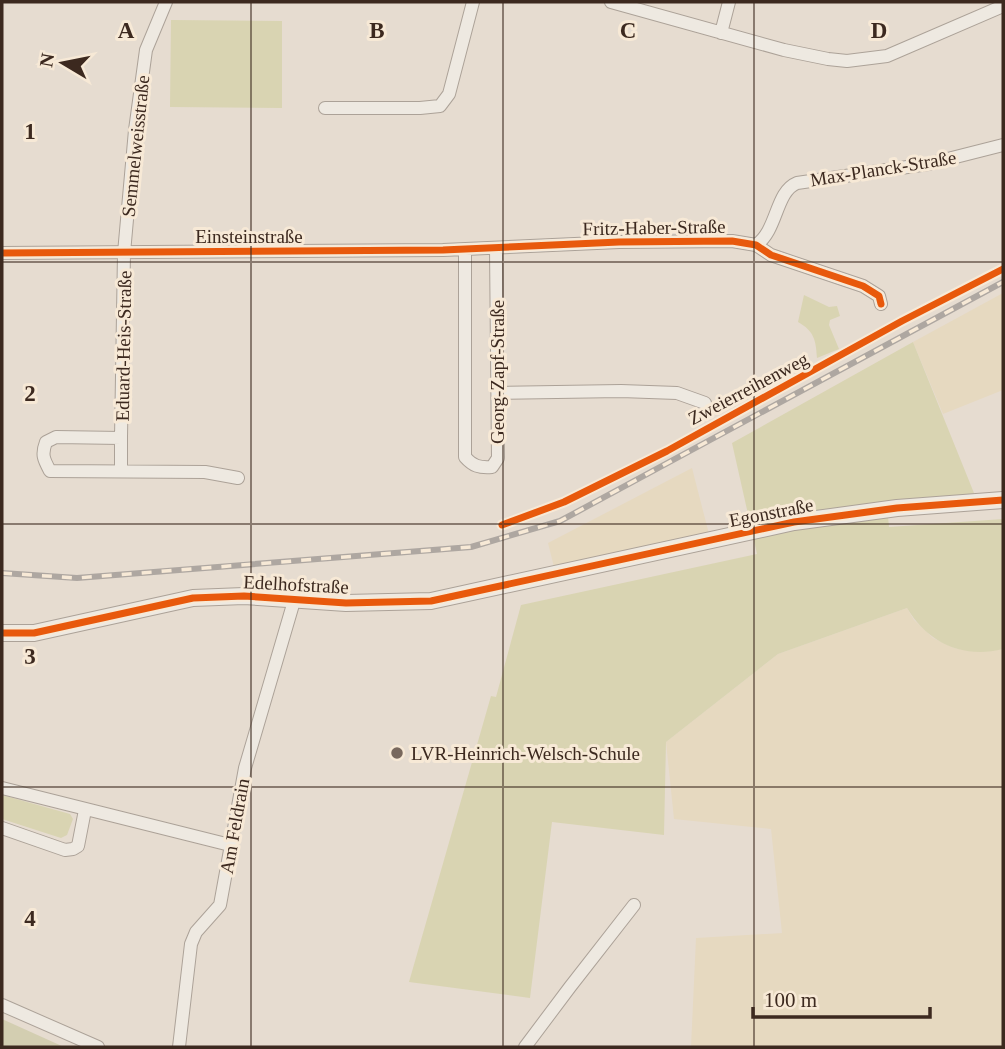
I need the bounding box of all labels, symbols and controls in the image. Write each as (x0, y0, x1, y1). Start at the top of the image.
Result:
text: A (118, 18, 135, 43)
text: B (369, 18, 385, 43)
text: C (620, 18, 636, 43)
text: D (871, 18, 887, 43)
north arrow (28, 28, 98, 98)
text: N (35, 51, 58, 69)
street label: Semmelweisstraße (118, 74, 153, 218)
text: 1 (24, 119, 36, 144)
street label: Max-Planck-Straße (808, 147, 958, 190)
street label: Fritz-Haber-Straße (582, 216, 726, 239)
street label: Einsteinstraße (195, 226, 303, 247)
street label: Eduard-Heis-Straße (112, 270, 135, 422)
street label: Georg-Zapf-Straße (487, 300, 508, 444)
street label: Zweierreihenweg (685, 348, 812, 429)
text: 2 (24, 381, 36, 406)
street label: Egonstraße (727, 494, 815, 531)
street label: Edelhofstraße (243, 571, 349, 598)
text: 3 (24, 644, 36, 669)
place label: LVR-Heinrich-Welsch-Schule (411, 743, 640, 764)
marker: LVR-Heinrich-Welsch-Schule (389, 745, 405, 761)
street label: Am Feldrain (216, 776, 253, 875)
text: 4 (24, 906, 36, 931)
scale bar (753, 976, 930, 1020)
text: 100 m (764, 988, 817, 1012)

